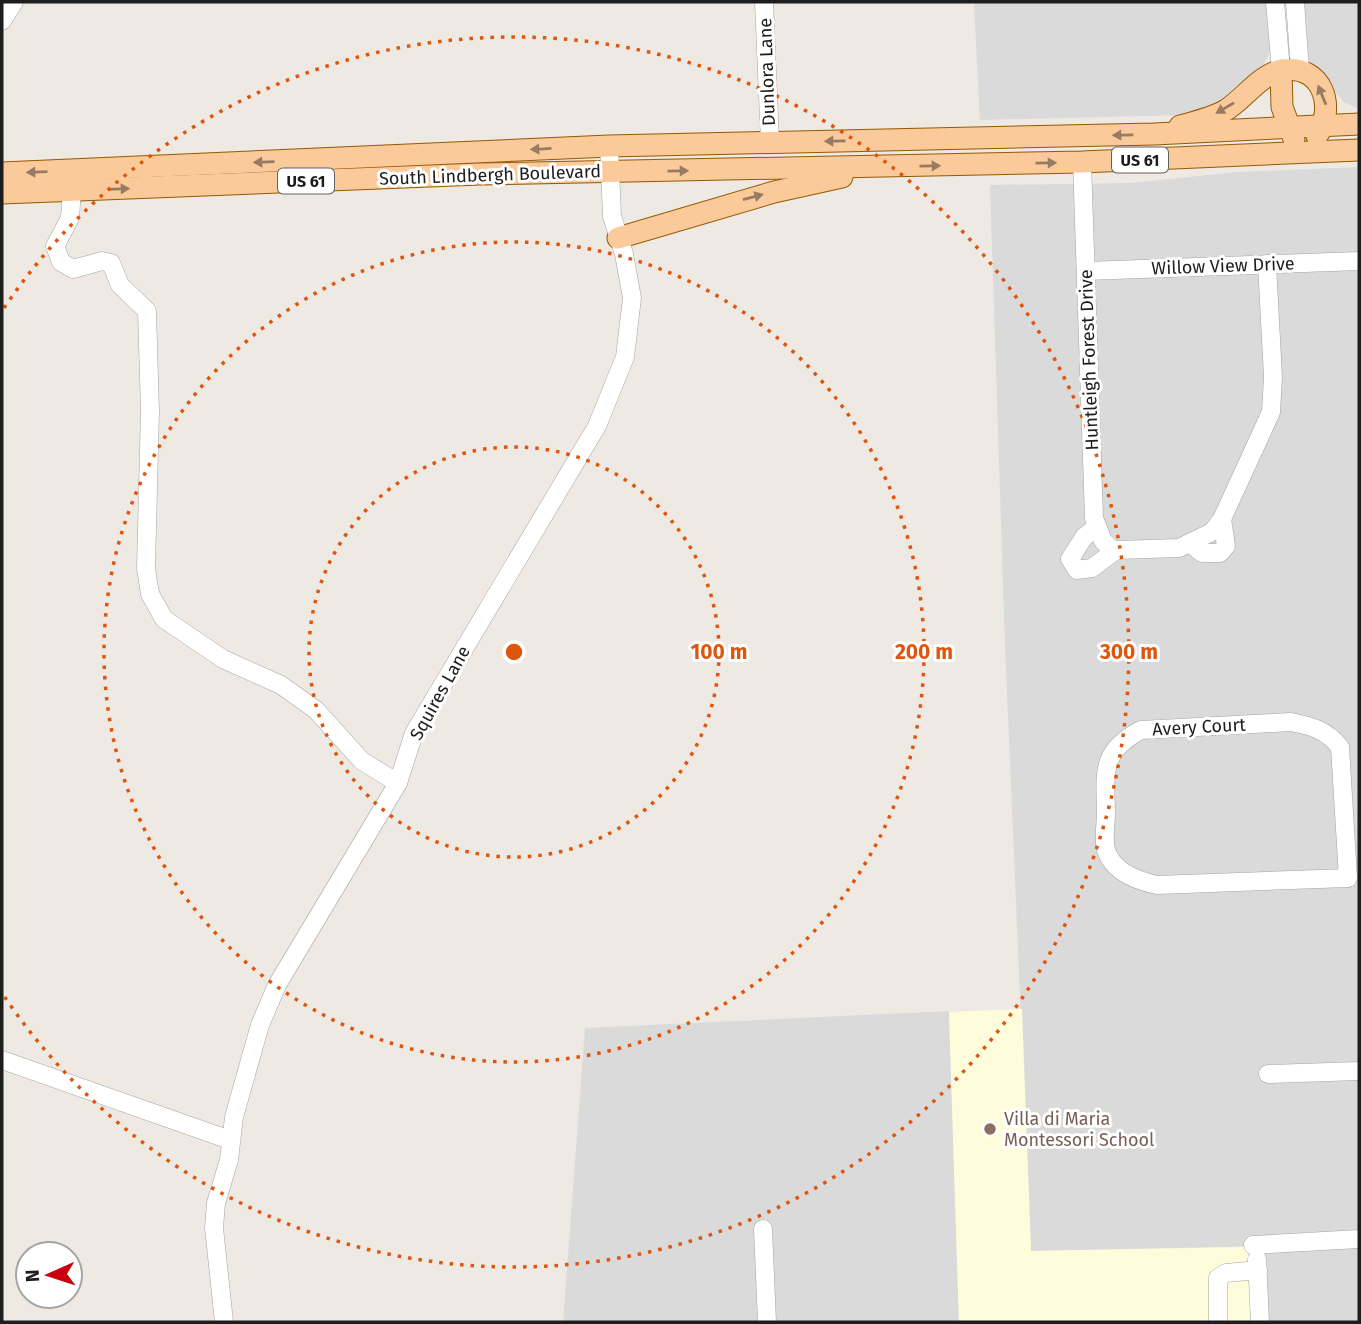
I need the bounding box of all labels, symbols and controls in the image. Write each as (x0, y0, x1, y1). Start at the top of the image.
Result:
street label: Dunlora Lane (754, 18, 780, 126)
one-way arrow (1317, 84, 1328, 105)
one-way arrow (1216, 102, 1235, 114)
one-way arrow (1112, 129, 1134, 141)
one-way arrow (824, 135, 846, 147)
one-way arrow (529, 144, 551, 155)
road number: US 61 (1112, 148, 1168, 172)
one-way arrow (253, 157, 275, 168)
one-way arrow (1035, 157, 1057, 169)
street label: South Lindbergh Boulevard (379, 160, 601, 190)
one-way arrow (919, 160, 941, 171)
one-way arrow (667, 165, 689, 177)
one-way arrow (26, 166, 48, 177)
road number: US 61 (278, 168, 334, 194)
one-way arrow (108, 183, 130, 194)
one-way arrow (743, 191, 765, 202)
street label: Willow View Drive (1151, 253, 1295, 279)
street label: Huntleigh Forest Drive (1075, 269, 1103, 451)
text: 100 m (690, 639, 748, 665)
text: 200 m (895, 639, 953, 665)
text: 300 m (1099, 639, 1158, 665)
centre of rings (502, 640, 526, 664)
street label: Squires Lane (405, 642, 475, 744)
street label: Avery Court (1152, 714, 1247, 740)
place label: Villa di Maria Montessori School (1004, 1108, 1154, 1151)
marker: Villa di Maria Montessori School (982, 1121, 998, 1137)
north arrow (14, 1240, 84, 1310)
text: N (21, 1269, 44, 1283)

